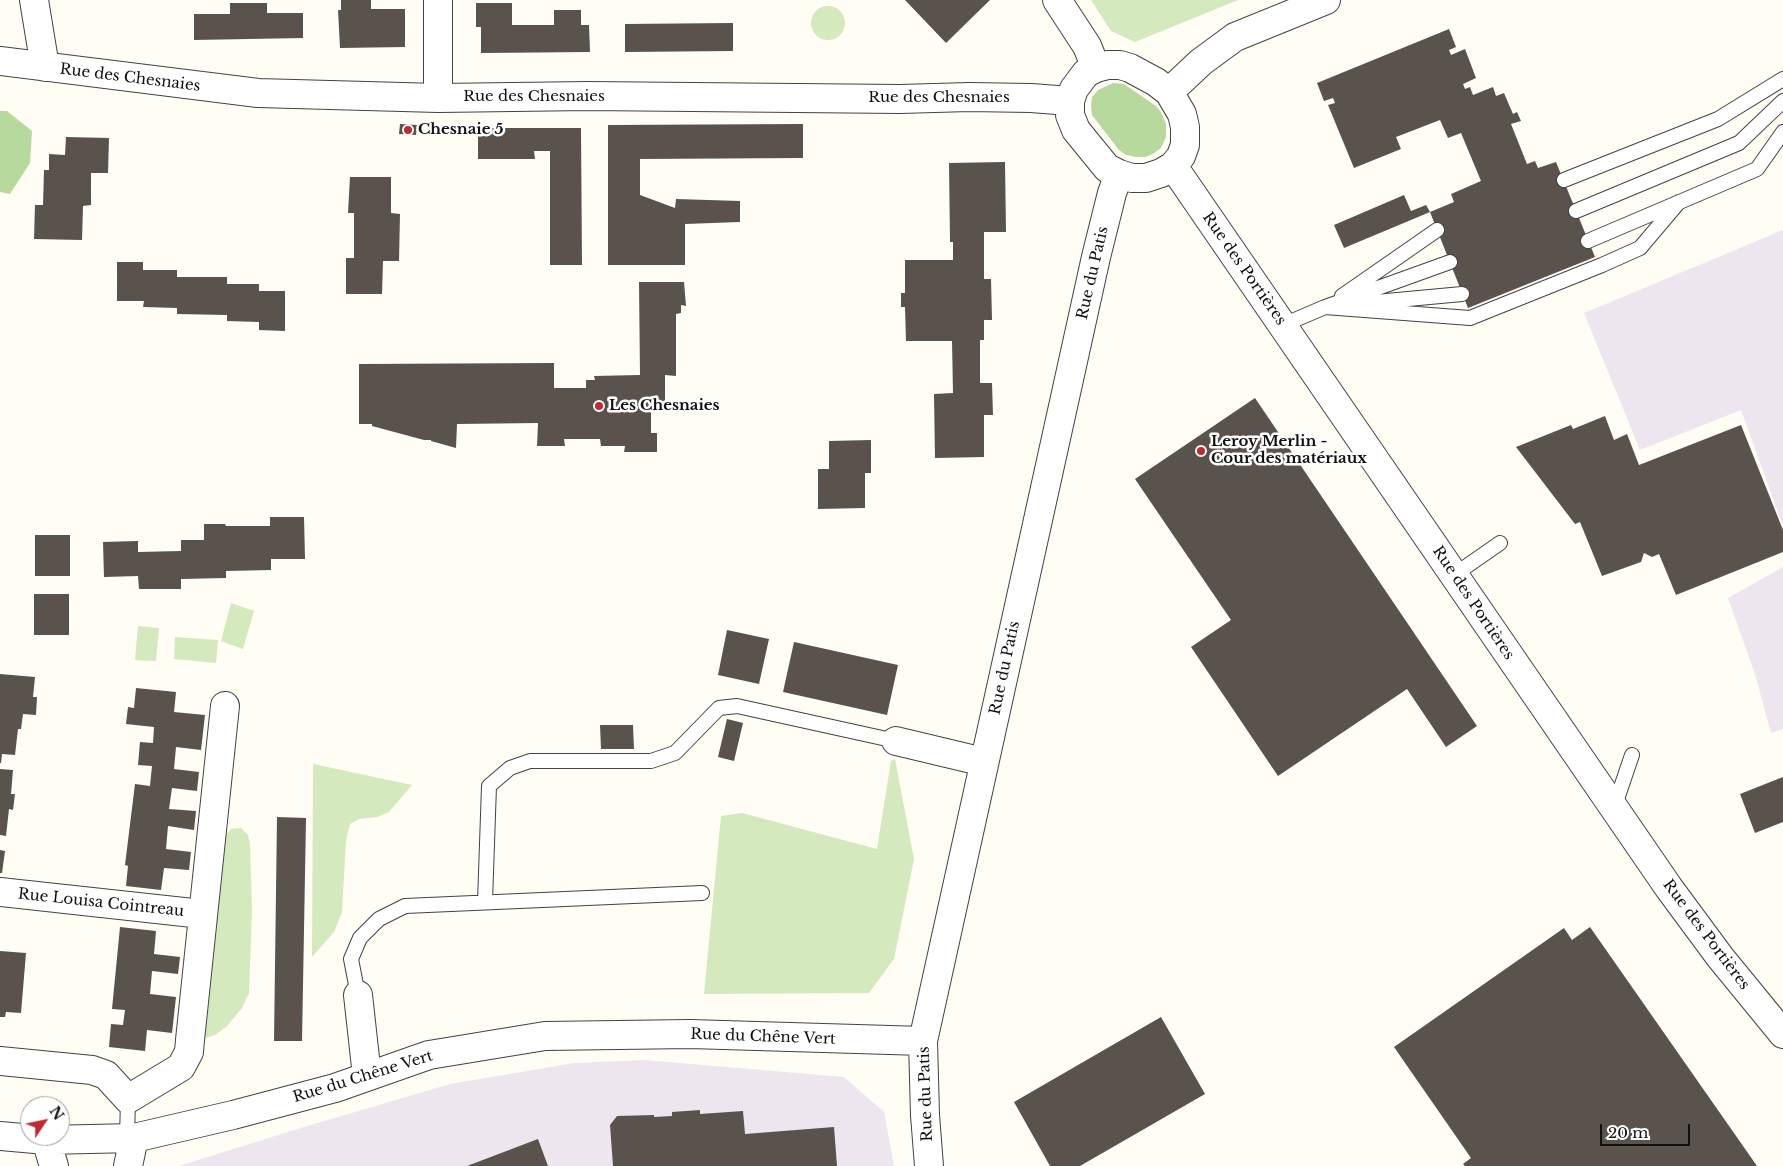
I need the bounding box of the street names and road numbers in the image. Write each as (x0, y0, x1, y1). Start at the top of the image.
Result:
street label: Rue des Chesnaies (59, 60, 201, 96)
street label: Rue des Chesnaies (463, 88, 605, 106)
street label: Rue des Chesnaies (868, 89, 1010, 107)
street label: Rue des Portières (1198, 209, 1290, 329)
street label: Rue du Patis (1074, 225, 1112, 321)
street label: Rue des Portières (1428, 543, 1518, 663)
street label: Rue du Patis (986, 620, 1024, 716)
street label: Rue des Portières (1659, 876, 1753, 994)
street label: Rue Louisa Cointreau (17, 885, 185, 921)
street label: Rue du Chêne Vert (690, 1025, 836, 1049)
street label: Rue du Patis (915, 1046, 937, 1142)
street label: Rue du Chêne Vert (291, 1047, 435, 1107)

